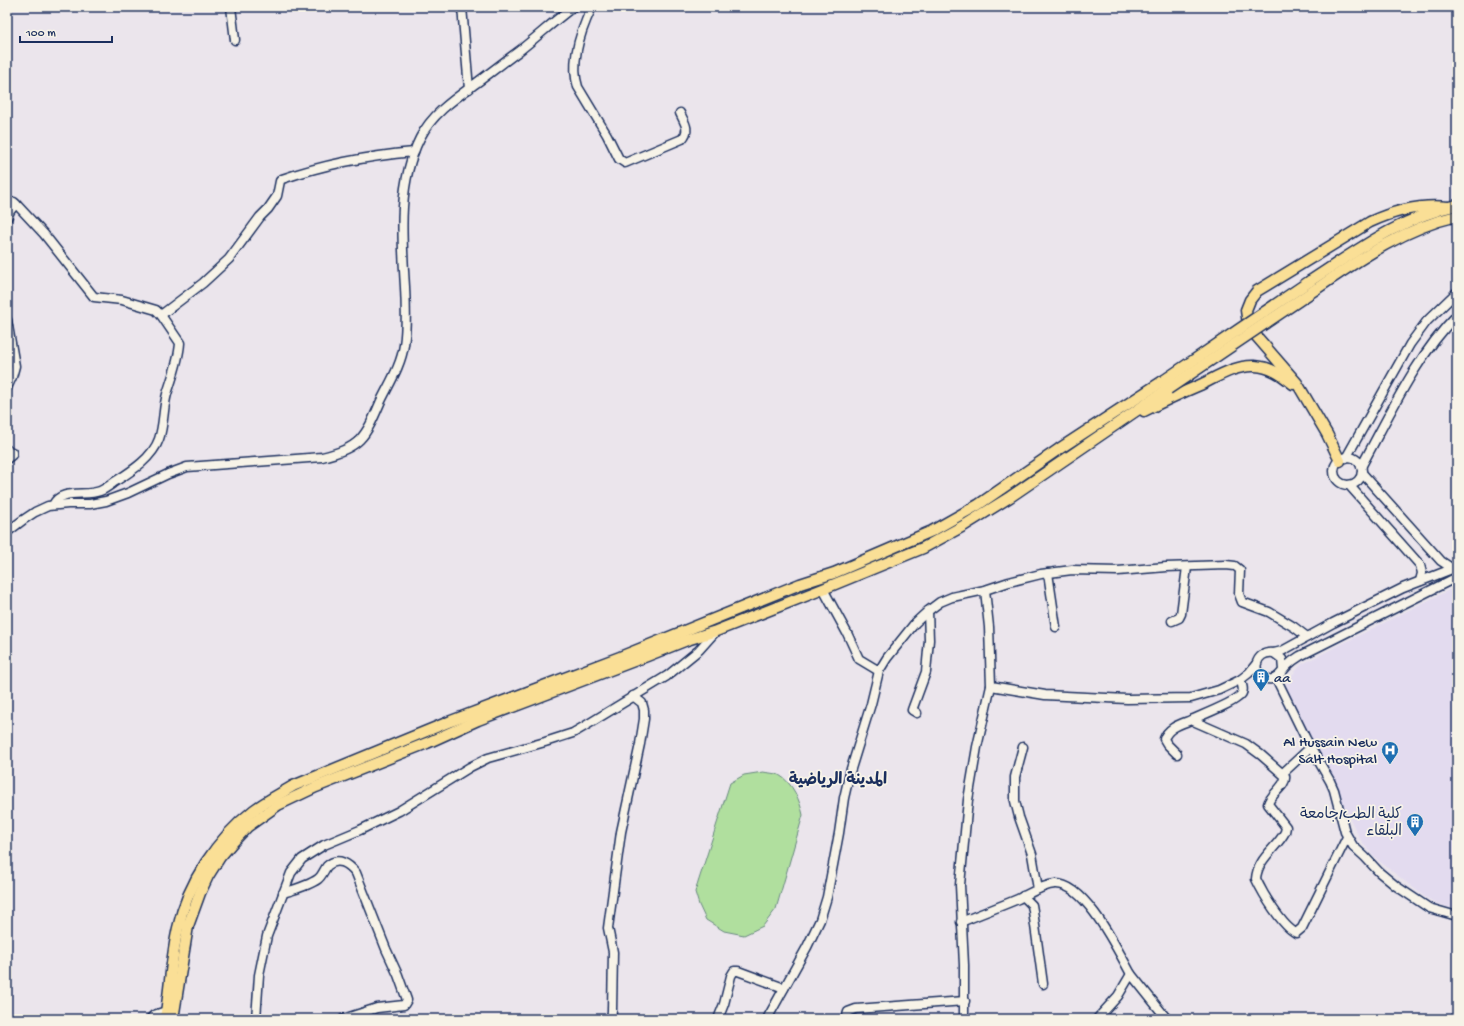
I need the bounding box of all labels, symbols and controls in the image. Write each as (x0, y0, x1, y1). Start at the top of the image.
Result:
scale bar (20, 18, 112, 44)
text: 100 m (25, 27, 56, 41)
building icon: aa (1251, 667, 1271, 692)
place label: aa (1274, 670, 1291, 688)
place label: Al Hussain New Salt Hospital (1283, 734, 1377, 769)
hospital icon: Al Hussain New Salt Hospital (1380, 740, 1400, 765)
district label: المدينة الرياضية (789, 771, 887, 791)
place label: كلية الطب/جامعة البلقاء (1300, 806, 1402, 841)
building icon: كلية الطب/جامعة البلقاء (1405, 812, 1425, 837)

